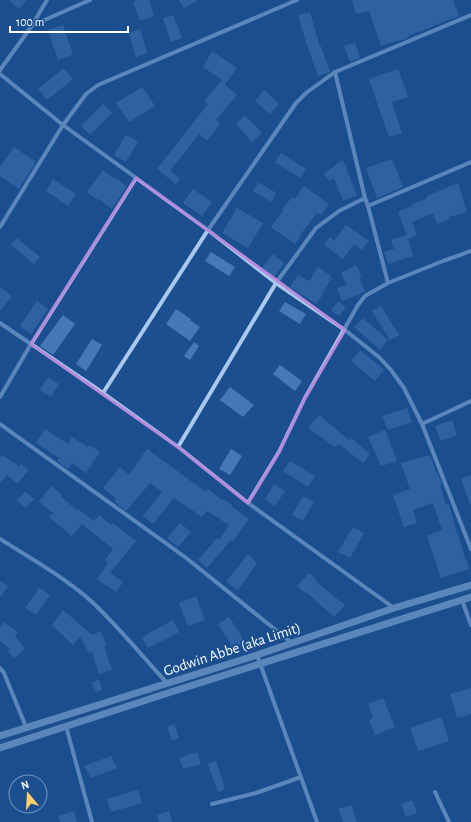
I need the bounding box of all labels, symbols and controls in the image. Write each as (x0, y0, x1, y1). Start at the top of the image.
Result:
scale bar (10, 8, 128, 34)
text: 100 m (16, 16, 44, 28)
street label: Godwin Abbe (aka Limit) (162, 620, 303, 679)
north arrow (8, 774, 48, 814)
text: N (20, 779, 30, 791)

